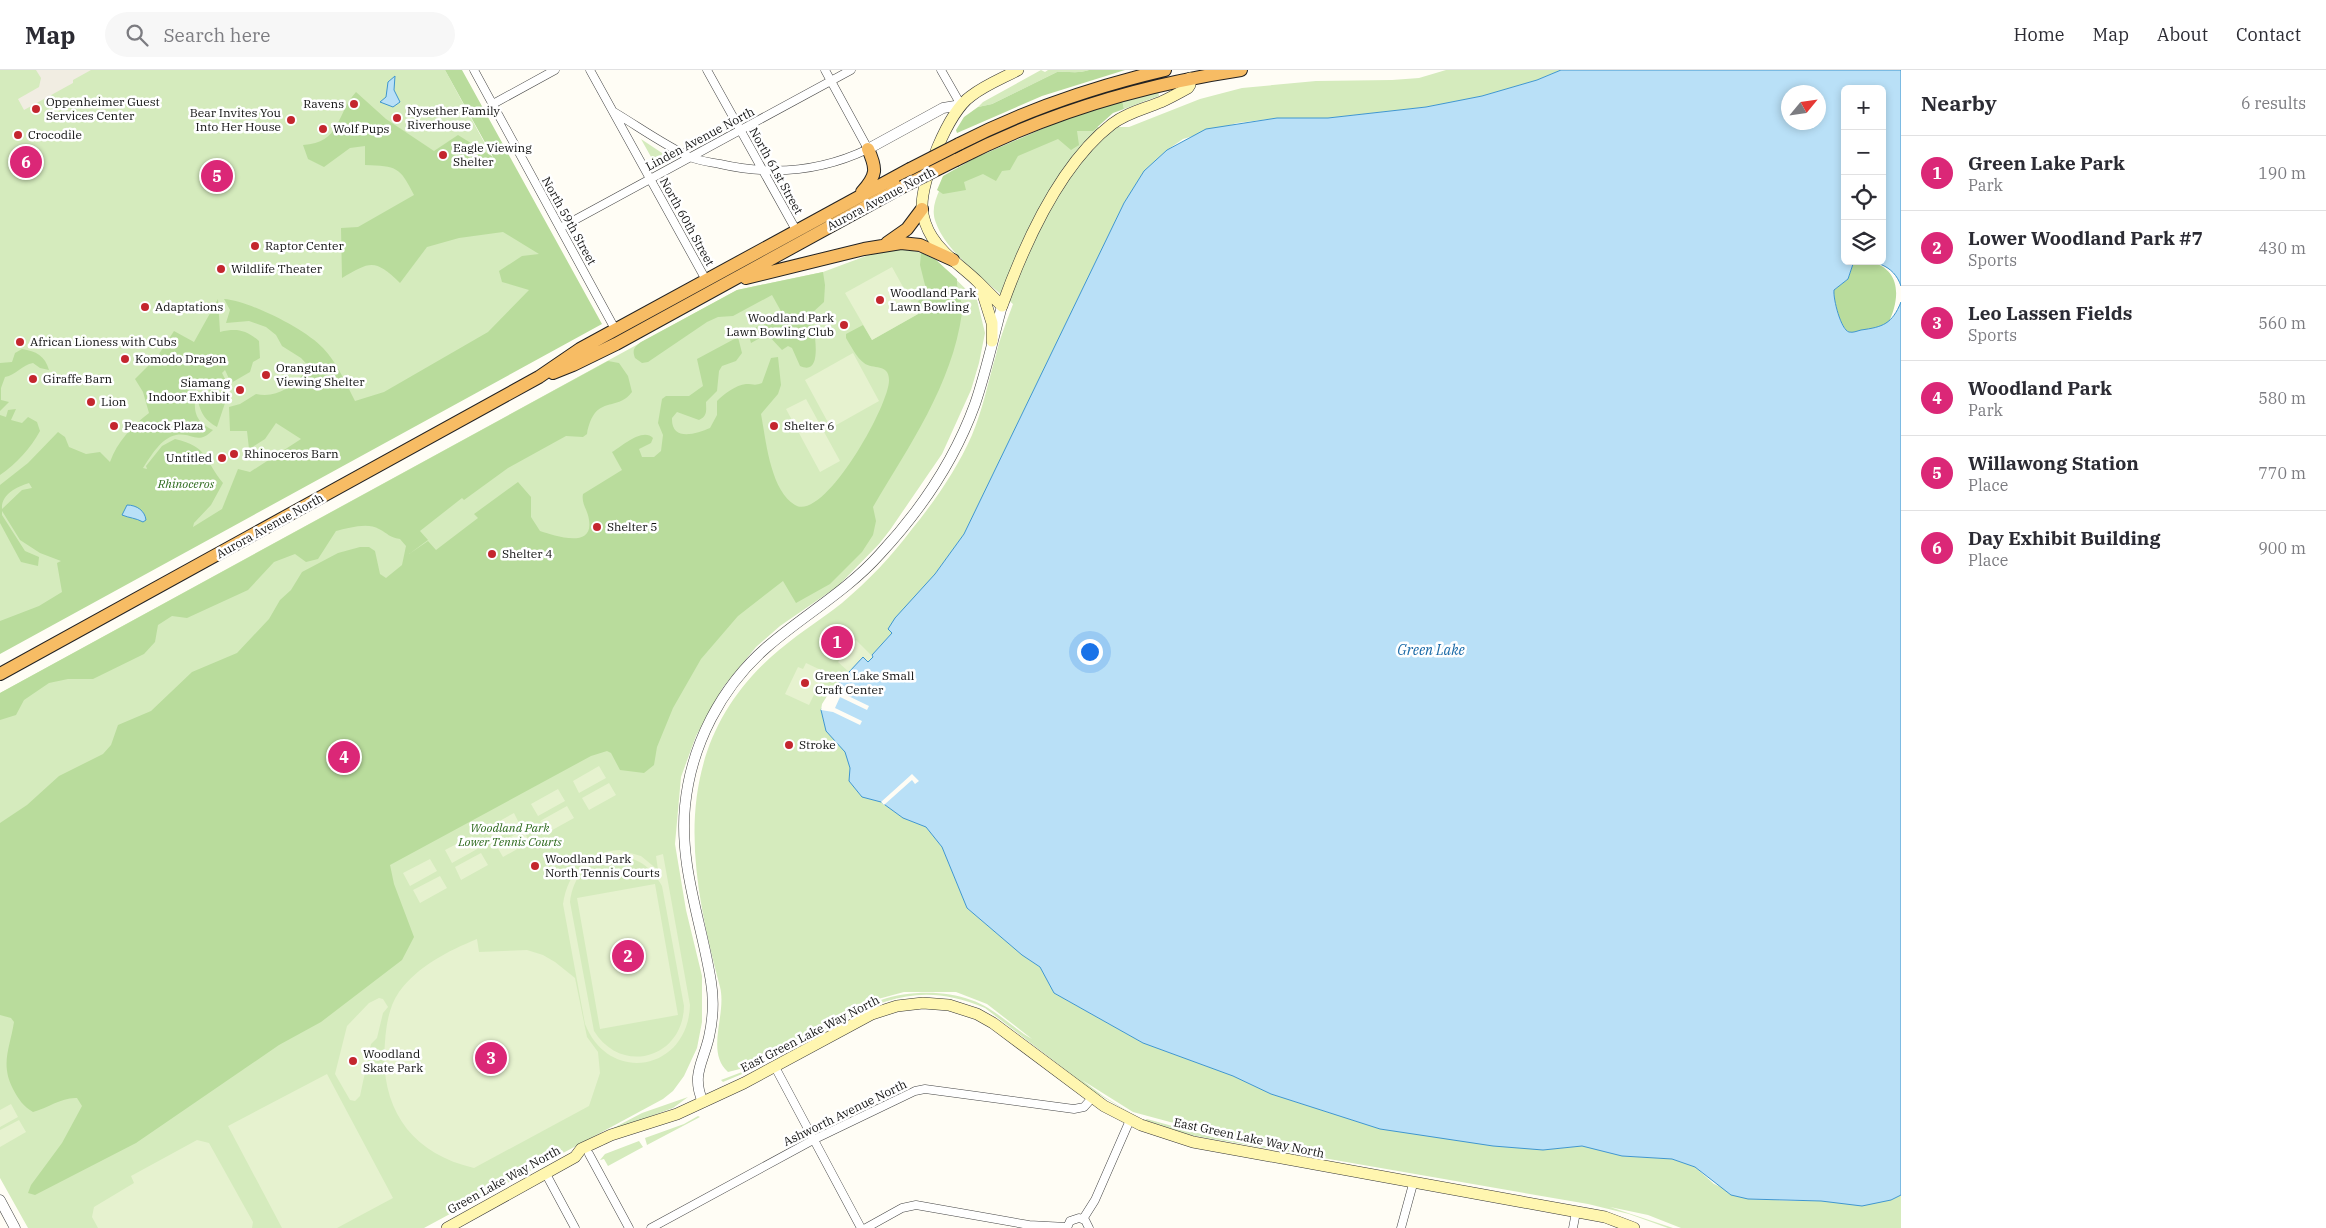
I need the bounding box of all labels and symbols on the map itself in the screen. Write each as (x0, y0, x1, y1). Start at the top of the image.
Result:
north arrow (1781, 85, 1826, 130)
place label: Oppenheimer Guest Services Center (46, 94, 160, 123)
place label: Ravens (303, 96, 344, 111)
marker: Ravens (348, 98, 360, 110)
marker: Oppenheimer Guest Services Center (30, 103, 42, 115)
place label: Nysether Family Riverhouse (407, 103, 501, 132)
street label: Linden Avenue North (643, 103, 757, 174)
place label: Bear Invites You Into Her House (190, 105, 282, 134)
marker: Nysether Family Riverhouse (391, 112, 403, 124)
marker: Bear Invites You Into Her House (285, 114, 297, 126)
place label: Wolf Pups (333, 121, 390, 136)
marker: Wolf Pups (317, 123, 329, 135)
street label: North 61st Street (746, 125, 806, 217)
place label: Crocodile (28, 127, 82, 142)
marker: Crocodile (12, 129, 24, 141)
place label: Eagle Viewing Shelter (453, 140, 532, 169)
pin: 6 (10, 143, 42, 181)
marker: Eagle Viewing Shelter (437, 149, 449, 161)
pin: 5 (201, 157, 233, 195)
street label: Aurora Avenue North (824, 163, 938, 233)
street label: North 59th Street (539, 174, 600, 268)
street label: North 60th Street (657, 175, 718, 269)
place label: Raptor Center (265, 238, 345, 253)
marker: Raptor Center (249, 240, 261, 252)
place label: Wildlife Theater (231, 261, 323, 276)
marker: Wildlife Theater (215, 263, 227, 275)
place label: Woodland Park Lawn Bowling (890, 285, 976, 314)
marker: Woodland Park Lawn Bowling (874, 294, 886, 306)
place label: Adaptations (155, 299, 223, 314)
marker: Adaptations (139, 301, 151, 313)
place label: Woodland Park Lawn Bowling Club (726, 310, 834, 339)
marker: Woodland Park Lawn Bowling Club (838, 319, 850, 331)
place label: African Lioness with Cubs (30, 334, 177, 349)
marker: African Lioness with Cubs (14, 336, 26, 348)
place label: Komodo Dragon (135, 351, 227, 366)
marker: Komodo Dragon (119, 353, 131, 365)
place label: Orangutan Viewing Shelter (276, 360, 365, 389)
marker: Orangutan Viewing Shelter (260, 369, 272, 381)
place label: Giraffe Barn (43, 371, 113, 386)
marker: Giraffe Barn (27, 373, 39, 385)
place label: Siamang Indoor Exhibit (148, 375, 230, 404)
marker: Siamang Indoor Exhibit (234, 384, 246, 396)
place label: Lion (101, 394, 127, 409)
marker: Lion (85, 396, 97, 408)
place label: Peacock Plaza (124, 418, 204, 433)
place label: Shelter 6 (784, 418, 835, 433)
marker: Peacock Plaza (108, 420, 120, 432)
marker: Shelter 6 (768, 420, 780, 432)
place label: Rhinoceros Barn (244, 446, 339, 461)
marker: Rhinoceros Barn (228, 448, 240, 460)
place label: Untitled (166, 450, 212, 465)
marker: Untitled (216, 452, 228, 464)
park label: Rhinoceros (157, 476, 215, 491)
street label: Aurora Avenue North (214, 490, 326, 561)
place label: Shelter 5 (607, 519, 658, 534)
marker: Shelter 5 (591, 521, 603, 533)
place label: Shelter 4 (502, 546, 553, 561)
marker: Shelter 4 (486, 548, 498, 560)
pin: 1 (821, 623, 853, 661)
your location (1077, 639, 1103, 665)
water label: Green Lake (1397, 641, 1466, 659)
place label: Green Lake Small Craft Center (815, 668, 915, 697)
marker: Green Lake Small Craft Center (799, 677, 811, 689)
place label: Stroke (799, 737, 836, 752)
pin: 4 (328, 738, 360, 776)
marker: Stroke (783, 739, 795, 751)
park label: Woodland Park Lower Tennis Courts (457, 820, 562, 849)
place label: Woodland Park North Tennis Courts (545, 851, 660, 880)
marker: Woodland Park North Tennis Courts (529, 860, 541, 872)
pin: 2 (612, 937, 644, 975)
street label: East Green Lake Way North (738, 992, 882, 1075)
pin: 3 (475, 1039, 507, 1077)
place label: Woodland Skate Park (363, 1046, 423, 1075)
marker: Woodland Skate Park (347, 1055, 359, 1067)
street label: Ashworth Avenue North (781, 1076, 909, 1149)
street label: East Green Lake Way North (1172, 1114, 1326, 1161)
street label: Green Lake Way North (445, 1142, 563, 1217)

